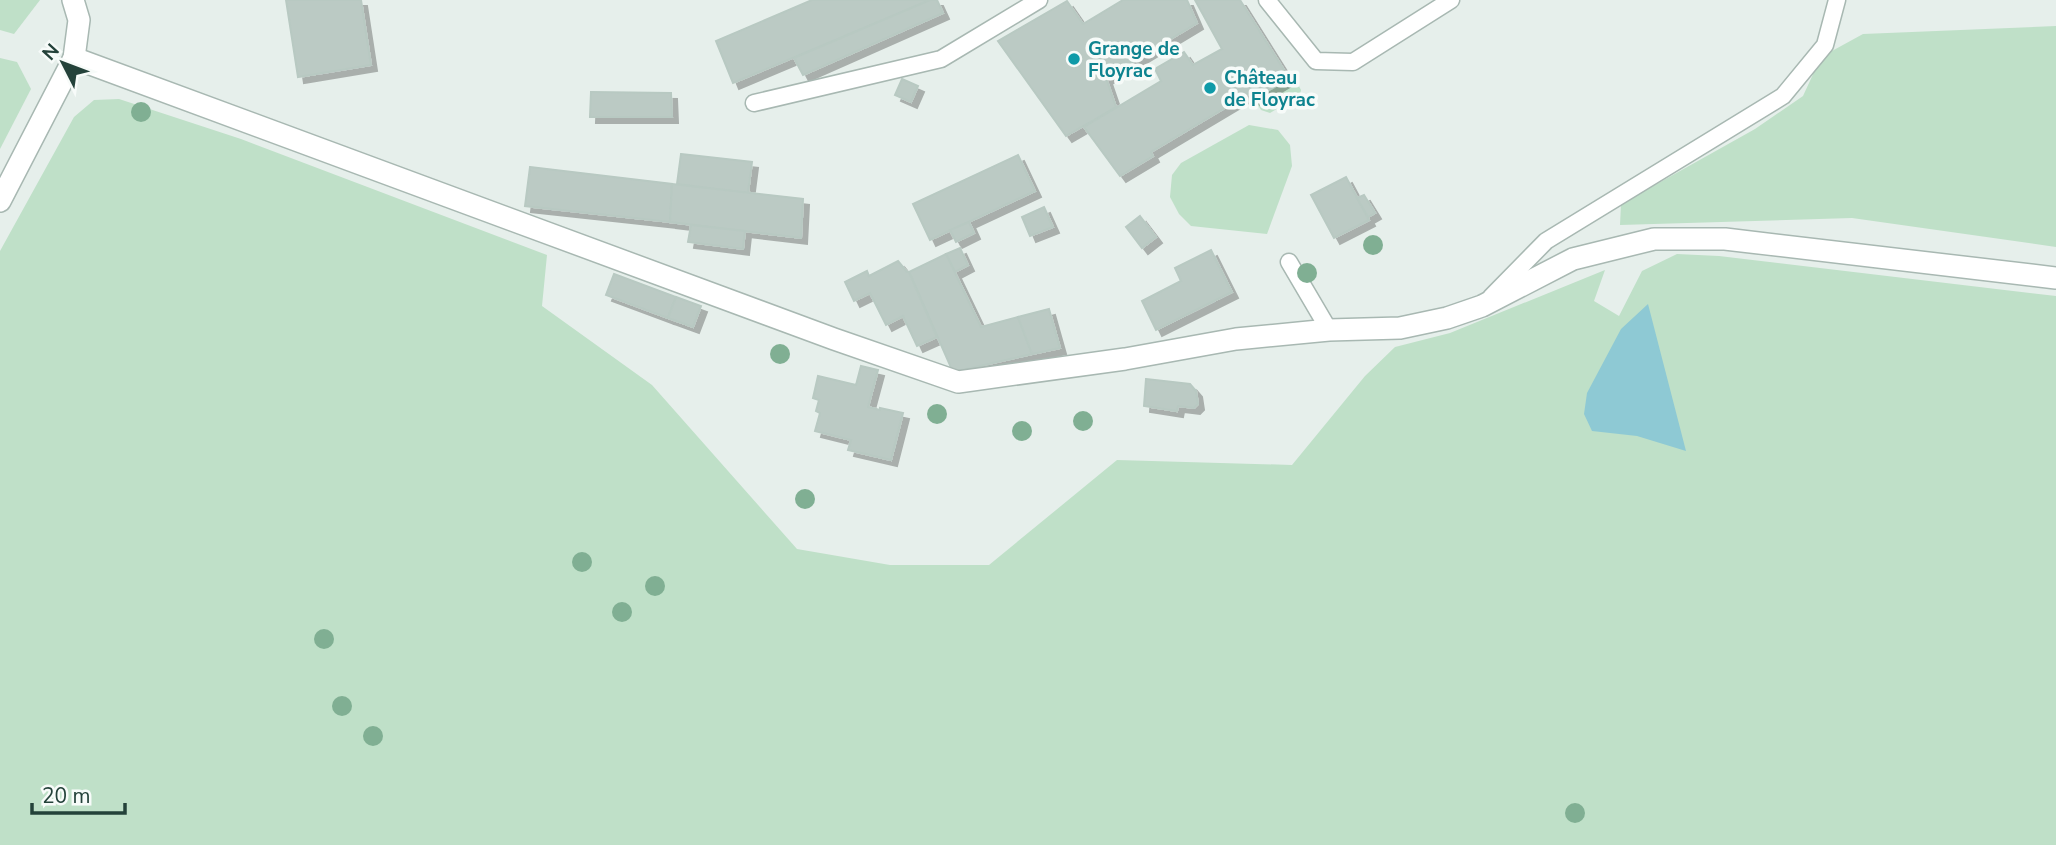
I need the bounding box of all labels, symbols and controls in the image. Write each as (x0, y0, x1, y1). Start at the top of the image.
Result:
north arrow (28, 28, 98, 98)
place label: Grange de Floyrac (1088, 36, 1179, 84)
text: N (37, 38, 66, 66)
marker: Grange de Floyrac (1066, 51, 1082, 67)
place label: Château de Floyrac (1224, 65, 1315, 113)
marker: Château de Floyrac (1202, 80, 1218, 96)
scale bar (32, 772, 124, 816)
text: 20 m (42, 782, 91, 810)

